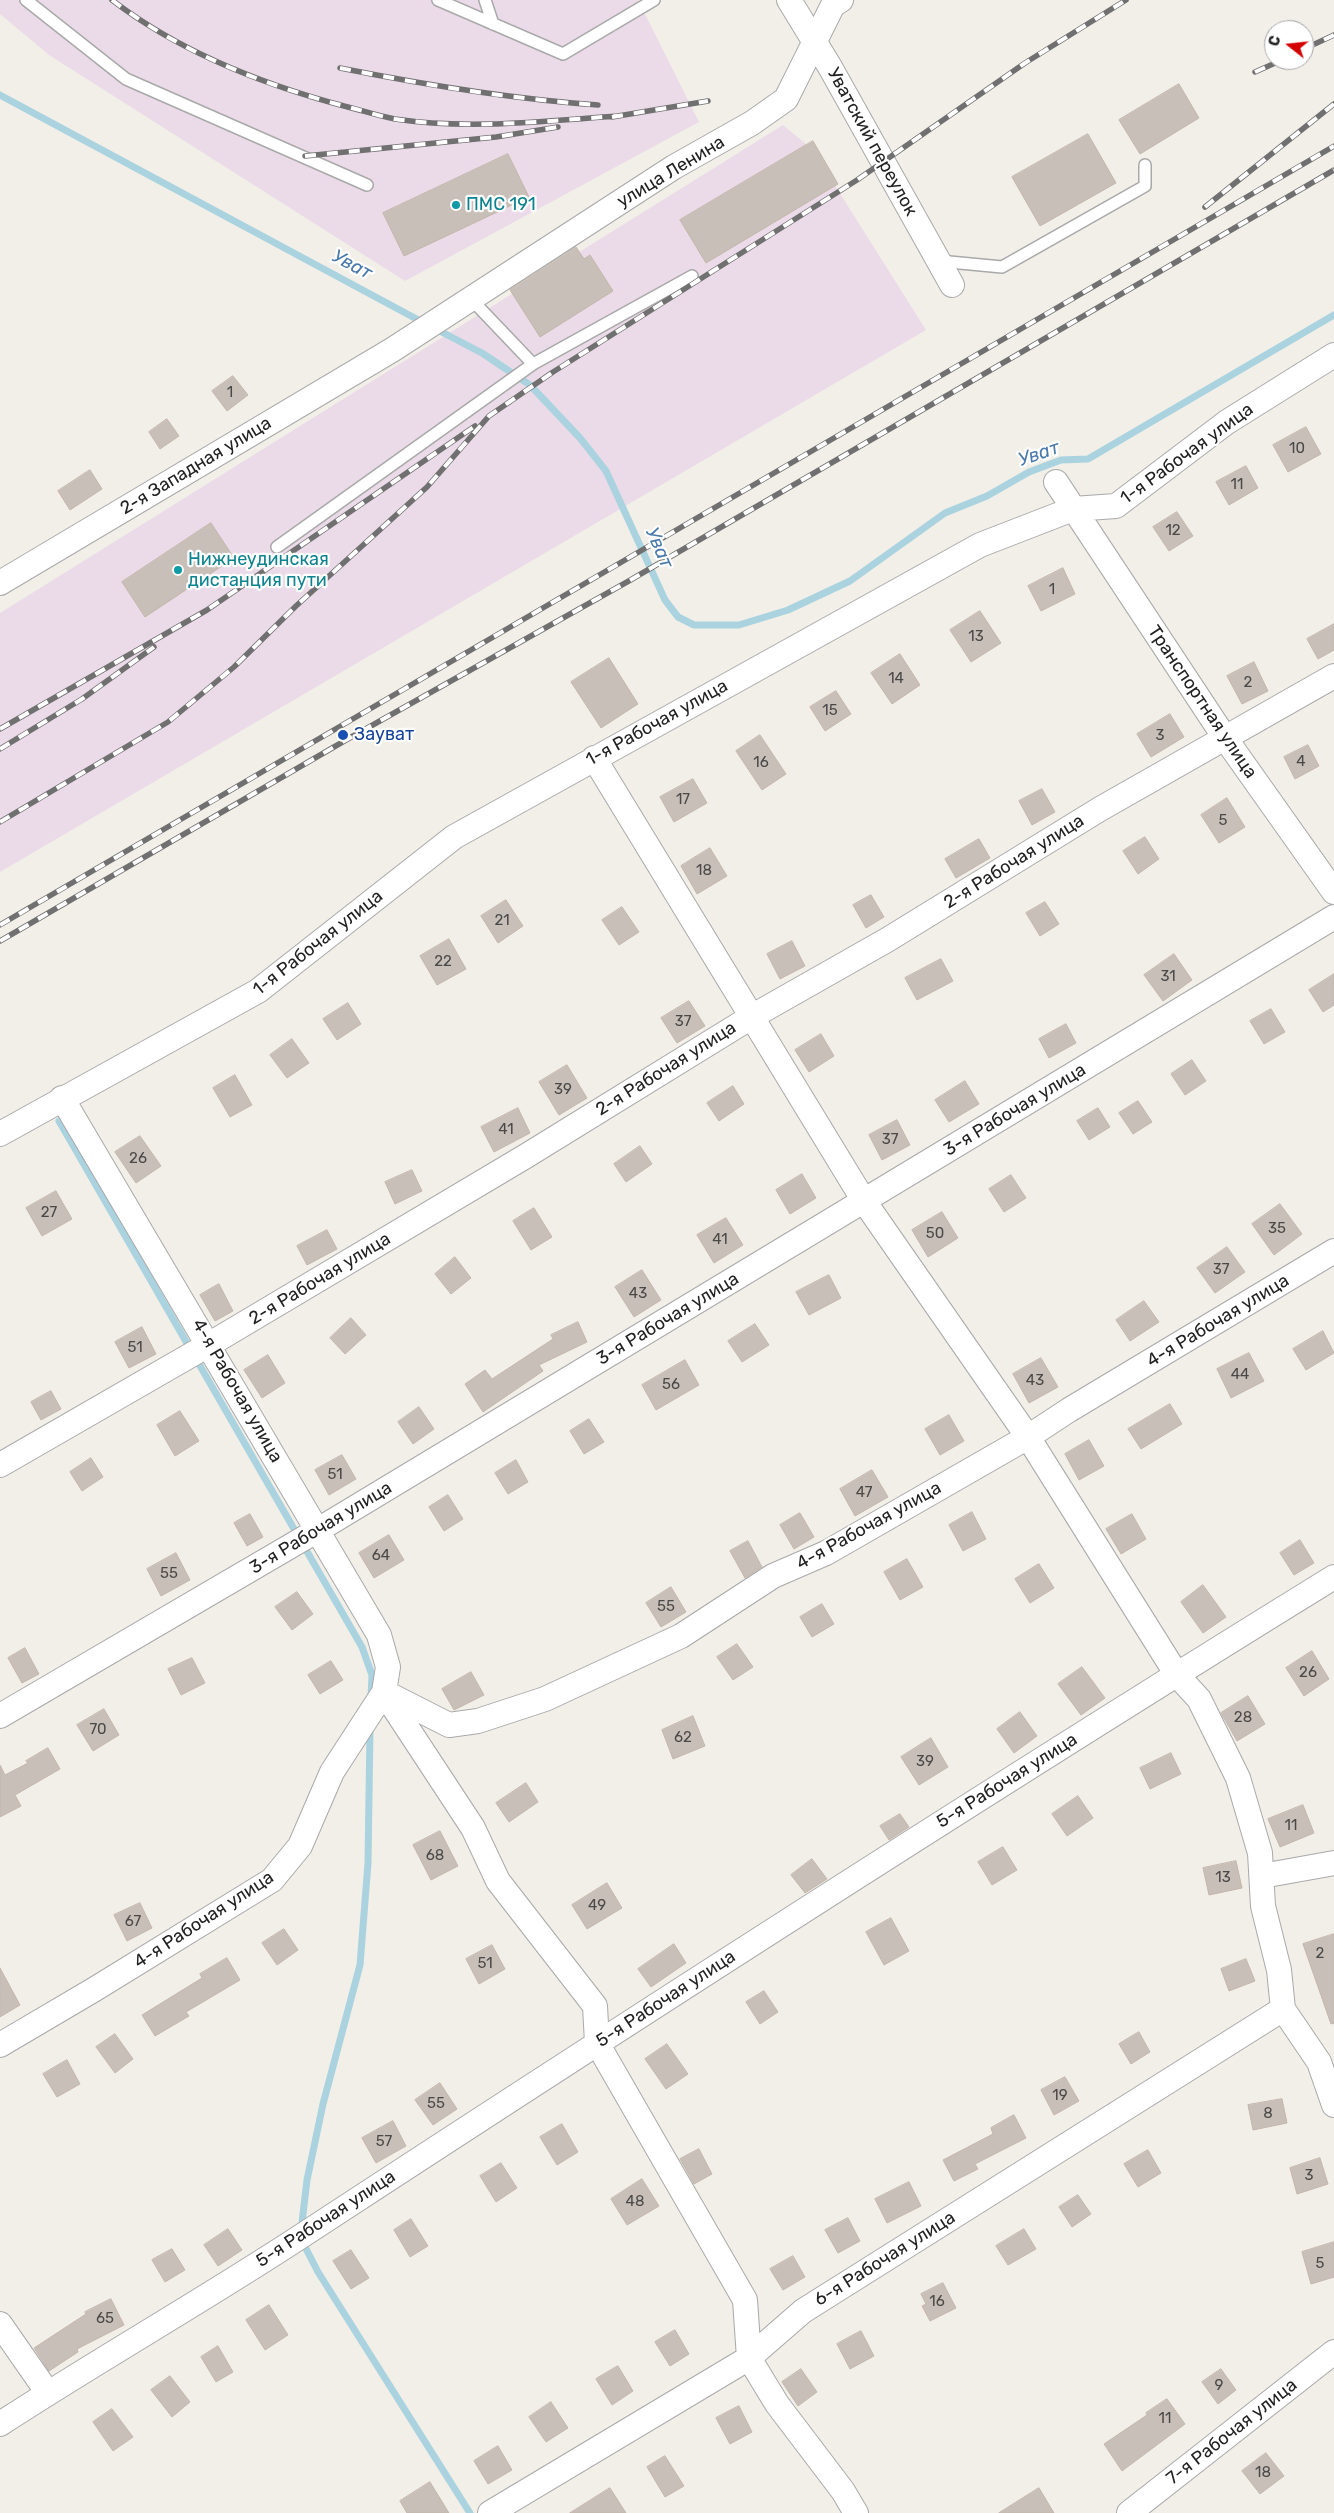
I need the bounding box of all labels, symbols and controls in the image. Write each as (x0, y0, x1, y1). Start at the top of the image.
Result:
north arrow (1264, 20, 1314, 70)
text: С (1266, 34, 1285, 48)
street label: Уватский переулок (822, 64, 922, 220)
street label: улица Ленина (613, 131, 729, 213)
place label: ПМС 191 (466, 194, 536, 216)
marker: ПМС 191 (450, 199, 462, 211)
water label: Уват (328, 245, 376, 285)
house number: 1 (227, 384, 233, 402)
street label: 1-я Рабочая улица (1116, 399, 1258, 509)
street label: 2-я Западная улица (117, 412, 275, 520)
water label: Уват (1015, 436, 1063, 472)
house number: 10 (1289, 440, 1305, 458)
house number: 11 (1231, 476, 1243, 494)
house number: 12 (1165, 522, 1181, 540)
water label: Уват (640, 524, 678, 572)
place label: Нижнеудинская дистанция пути (188, 549, 329, 592)
marker: Нижнеудинская дистанция пути (172, 564, 184, 576)
house number: 1 (1049, 581, 1055, 599)
street label: Транспортная улица (1143, 621, 1261, 783)
house number: 13 (968, 628, 984, 646)
house number: 14 (888, 670, 904, 688)
house number: 2 (1244, 674, 1252, 692)
street label: 1-я Рабочая улица (582, 675, 732, 771)
house number: 15 (822, 702, 838, 720)
place label: Зауват (354, 724, 414, 746)
house number: 3 (1155, 727, 1165, 745)
marker: Зауват (336, 728, 350, 742)
house number: 4 (1296, 753, 1306, 771)
house number: 16 (753, 754, 769, 772)
house number: 17 (676, 791, 690, 809)
street label: 2-я Рабочая улица (940, 810, 1088, 914)
house number: 5 (1219, 812, 1227, 830)
house number: 18 (696, 862, 712, 880)
street label: 1-я Рабочая улица (249, 886, 387, 1000)
house number: 21 (494, 912, 510, 930)
house number: 22 (434, 953, 452, 971)
house number: 31 (1160, 968, 1176, 986)
house number: 37 (675, 1013, 691, 1031)
street label: 2-я Рабочая улица (592, 1017, 740, 1121)
street label: 3-я Рабочая улица (940, 1059, 1090, 1161)
house number: 39 (554, 1081, 572, 1099)
house number: 41 (498, 1121, 514, 1139)
house number: 37 (882, 1131, 898, 1149)
house number: 26 (129, 1150, 147, 1168)
house number: 27 (41, 1204, 57, 1222)
house number: 35 (1268, 1220, 1286, 1238)
house number: 50 (926, 1225, 944, 1243)
street label: 2-я Рабочая улица (245, 1228, 395, 1330)
house number: 41 (712, 1231, 728, 1249)
house number: 37 (1213, 1261, 1229, 1279)
street label: 3-я Рабочая улица (593, 1268, 743, 1370)
street label: 4-я Рабочая улица (1143, 1270, 1293, 1372)
house number: 43 (629, 1285, 647, 1303)
street label: 4-я Рабочая улица (187, 1315, 287, 1467)
house number: 51 (127, 1339, 143, 1357)
house number: 44 (1231, 1366, 1249, 1384)
house number: 43 (1026, 1372, 1044, 1390)
house number: 56 (662, 1376, 680, 1394)
house number: 51 (327, 1466, 343, 1484)
street label: 3-я Рабочая улица (246, 1477, 396, 1579)
street label: 4-я Рабочая улица (793, 1477, 945, 1575)
house number: 47 (856, 1484, 872, 1502)
house number: 64 (372, 1547, 390, 1565)
house number: 55 (160, 1565, 178, 1583)
house number: 55 (657, 1598, 675, 1616)
house number: 26 (1299, 1664, 1317, 1682)
house number: 28 (1234, 1709, 1252, 1727)
house number: 70 (89, 1721, 107, 1739)
house number: 62 (674, 1729, 692, 1747)
street label: 5-я Рабочая улица (933, 1729, 1081, 1833)
house number: 39 (916, 1753, 934, 1771)
house number: 11 (1285, 1817, 1297, 1835)
house number: 68 (426, 1847, 444, 1865)
street label: 4-я Рабочая улица (130, 1867, 278, 1973)
house number: 13 (1215, 1869, 1231, 1887)
house number: 49 (588, 1897, 606, 1915)
house number: 67 (125, 1913, 141, 1931)
house number: 2 (1316, 1945, 1324, 1963)
street label: 5-я Рабочая улица (592, 1946, 740, 2052)
house number: 51 (477, 1955, 493, 1973)
house number: 19 (1052, 2087, 1068, 2105)
house number: 55 (427, 2095, 445, 2113)
house number: 8 (1263, 2105, 1273, 2123)
house number: 57 (376, 2133, 392, 2151)
street label: 5-я Рабочая улица (252, 2166, 400, 2272)
house number: 3 (1304, 2167, 1314, 2185)
house number: 48 (626, 2193, 644, 2211)
street label: 6-я Рабочая улица (811, 2207, 959, 2311)
house number: 5 (1316, 2255, 1324, 2273)
house number: 16 (929, 2293, 945, 2311)
house number: 65 (96, 2310, 114, 2328)
street label: 7-я Рабочая улица (1162, 2374, 1302, 2490)
house number: 9 (1215, 2377, 1223, 2395)
house number: 11 (1159, 2410, 1171, 2428)
house number: 18 (1255, 2464, 1271, 2482)

